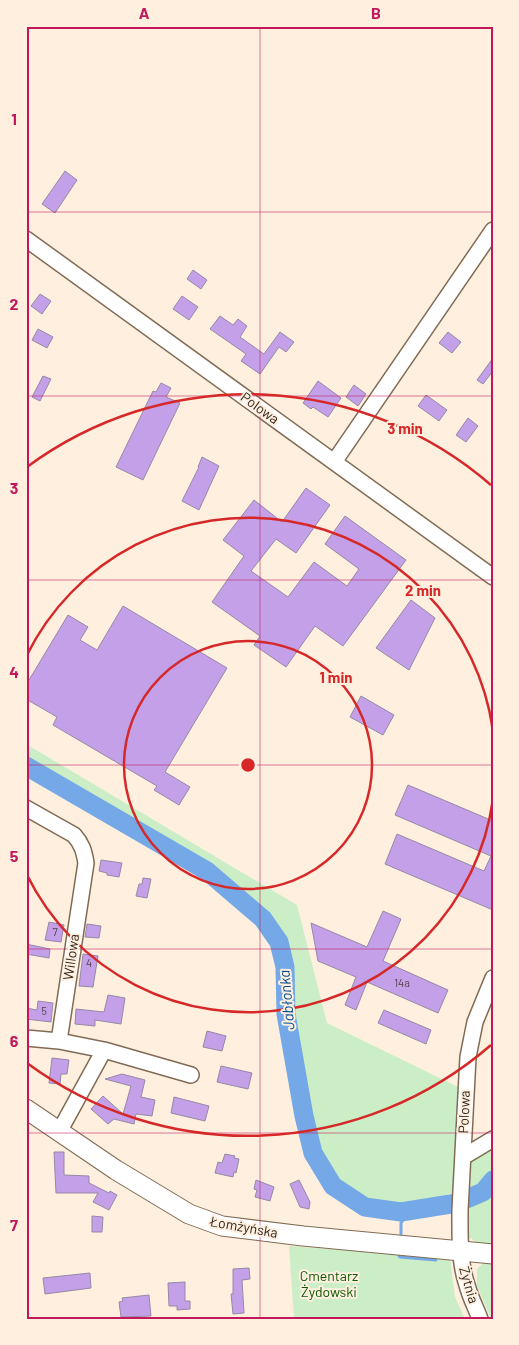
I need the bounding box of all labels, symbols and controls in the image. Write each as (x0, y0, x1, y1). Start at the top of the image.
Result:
text: A (139, 3, 150, 22)
text: B (371, 3, 381, 22)
text: 1 (11, 109, 17, 128)
text: 2 (10, 294, 19, 313)
street label: Polowa (238, 388, 283, 427)
text: 3 min (387, 419, 423, 437)
text: 3 (10, 478, 18, 497)
text: 2 min (405, 581, 441, 599)
text: 4 (9, 662, 19, 681)
text: 1 min (320, 668, 352, 686)
centre of rings (239, 756, 257, 774)
text: 5 (10, 846, 19, 865)
house number: 7 (52, 925, 58, 938)
street label: Willowa (59, 933, 82, 981)
house number: 4 (86, 956, 92, 969)
water label: Jabłonka (274, 969, 298, 1031)
house number: 14a (394, 976, 410, 989)
house number: 5 (41, 1004, 47, 1017)
text: 6 (10, 1031, 19, 1050)
street label: Polowa (454, 1090, 473, 1134)
street label: Łomżyńska (208, 1212, 279, 1241)
text: 7 (10, 1215, 18, 1234)
street label: Żytnia (456, 1264, 483, 1305)
park label: Cmentarz Żydowski (300, 1267, 358, 1300)

